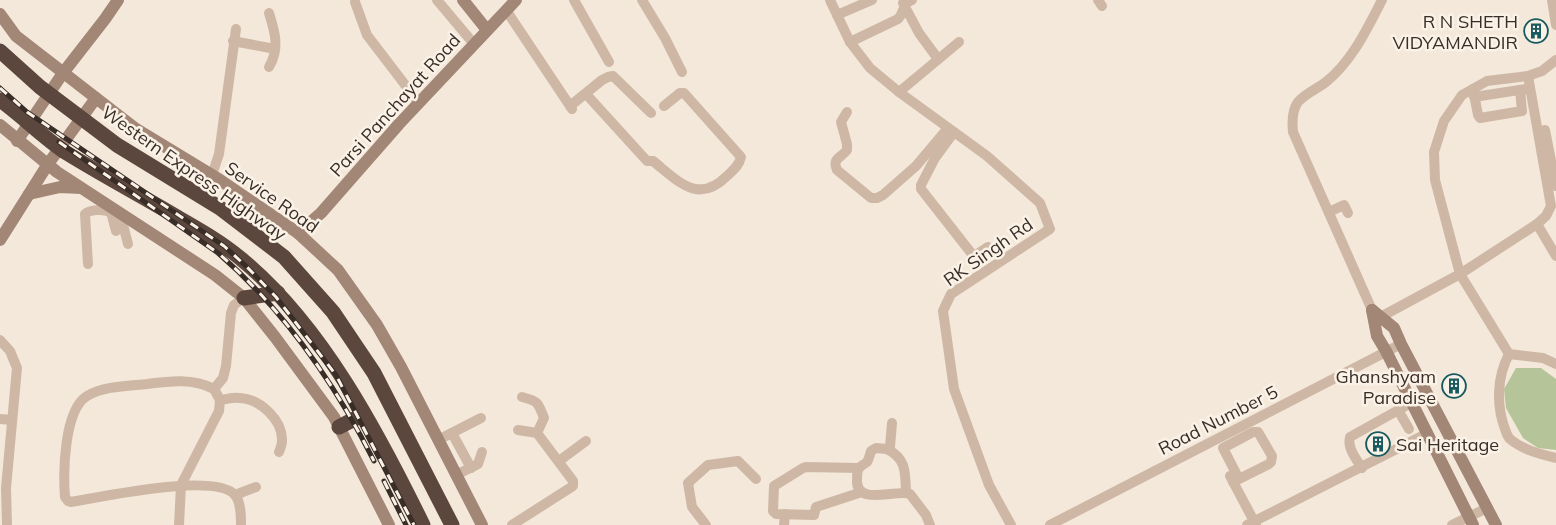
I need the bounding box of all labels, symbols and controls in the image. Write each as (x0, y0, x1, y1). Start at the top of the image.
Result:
place label: R N SHETH VIDYAMANDIR (1392, 10, 1518, 54)
building icon: R N SHETH VIDYAMANDIR (1523, 18, 1549, 44)
street label: Parsi Panchayat Road (325, 29, 465, 181)
street label: Western Express Highway (97, 100, 291, 246)
street label: Service Road (221, 156, 323, 238)
street label: RK Singh Rd (939, 213, 1037, 291)
place label: Ghanshyam Paradise (1336, 365, 1436, 409)
building icon: Ghanshyam Paradise (1441, 373, 1467, 399)
street label: Road Number 5 (1154, 380, 1282, 460)
building icon: Sai Heritage (1365, 431, 1391, 457)
place label: Sai Heritage (1396, 433, 1499, 456)

